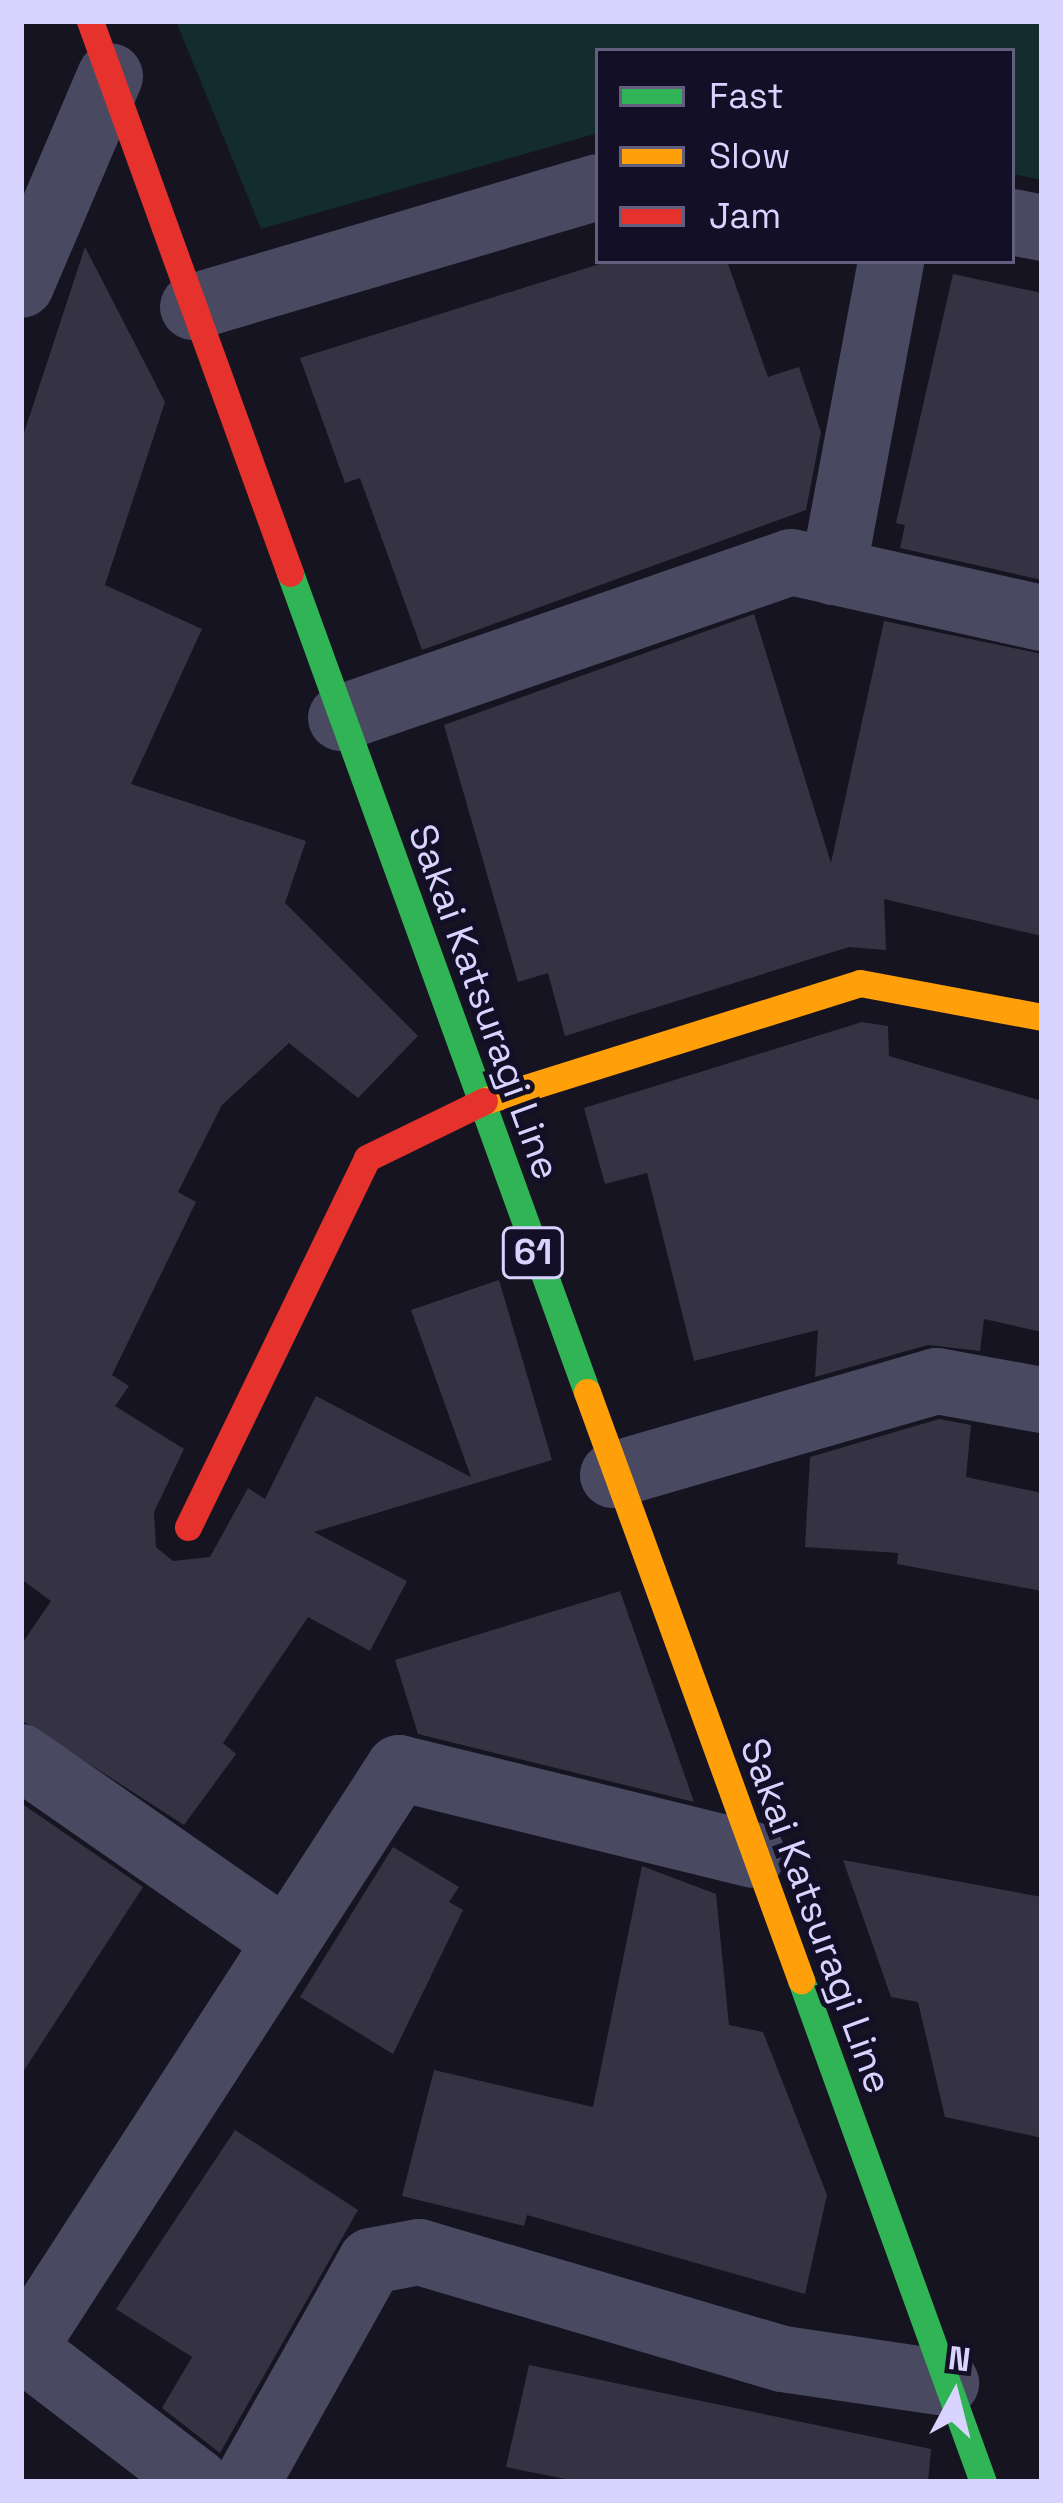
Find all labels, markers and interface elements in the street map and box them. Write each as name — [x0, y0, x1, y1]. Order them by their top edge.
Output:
legend — [595, 48, 1015, 264]
text: Fast — [709, 73, 784, 119]
text: Slow — [709, 133, 791, 179]
text: Jam — [709, 193, 781, 239]
street label: Sakai Katsuragi Line — [398, 818, 570, 1186]
road number: 61 — [500, 1223, 566, 1283]
street label: Sakai Katsuragi Line — [730, 1732, 902, 2100]
north arrow — [895, 2335, 1015, 2455]
text: N — [946, 2337, 973, 2381]

